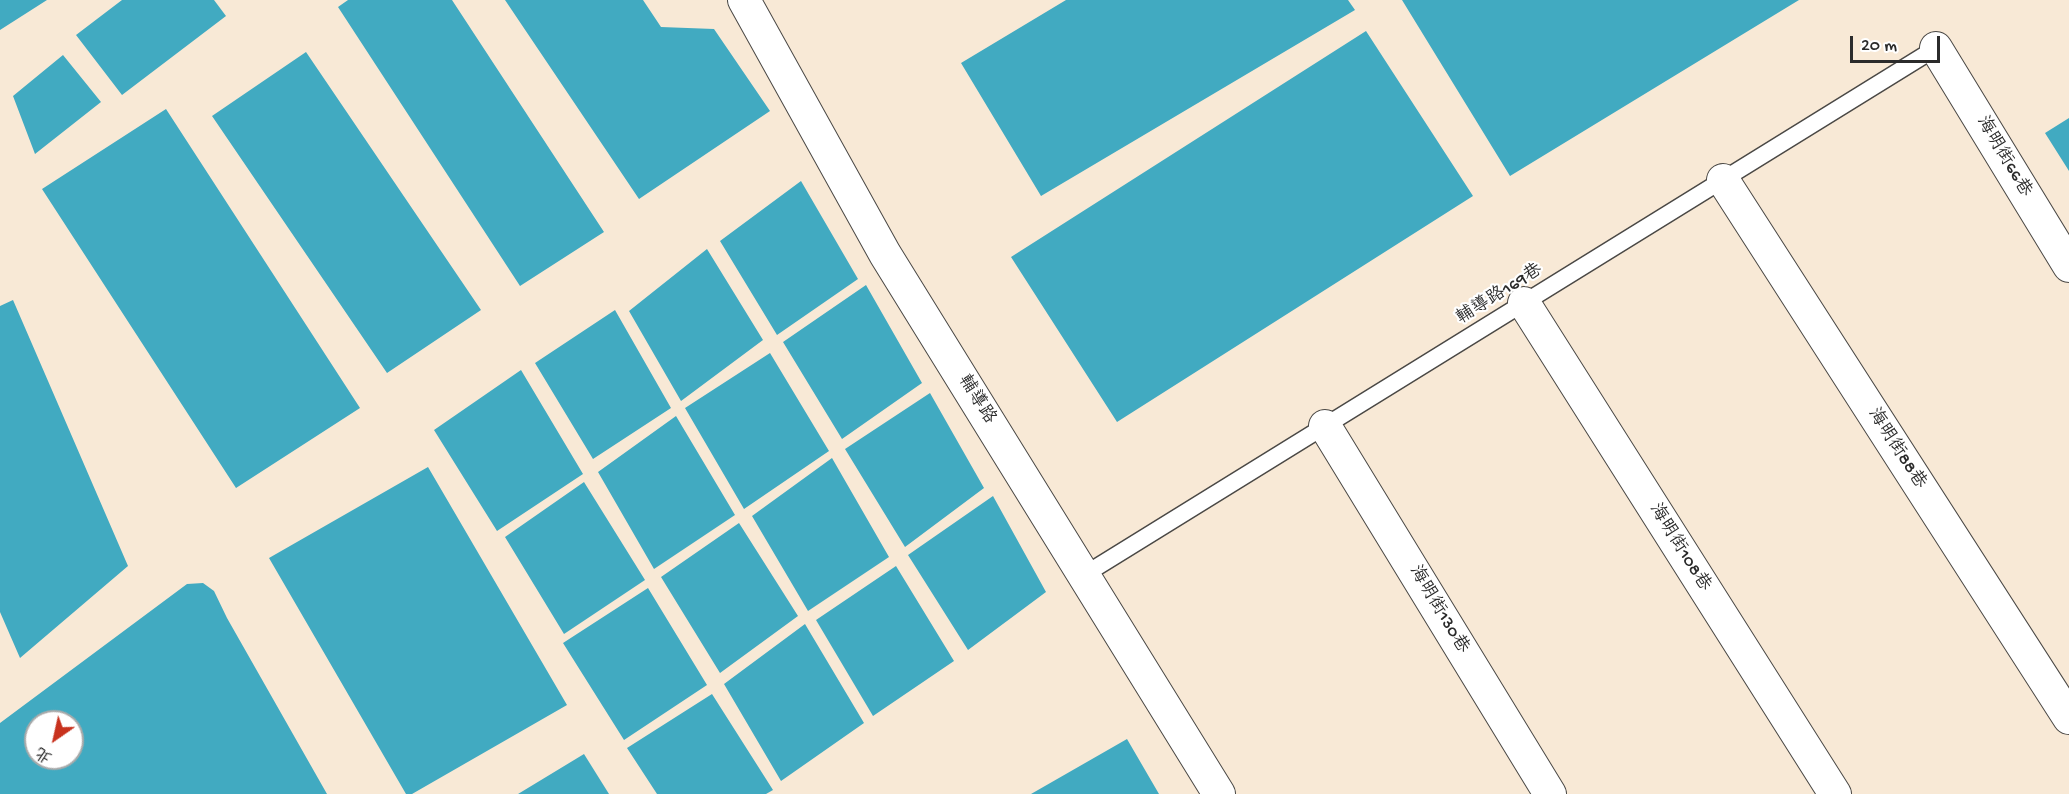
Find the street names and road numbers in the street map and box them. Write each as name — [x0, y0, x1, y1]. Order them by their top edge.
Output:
street label: 海明街66巷 — [1971, 113, 2035, 201]
street label: 輔導路169巷 — [1453, 260, 1547, 330]
street label: 輔導路 — [953, 371, 999, 429]
street label: 海明街88巷 — [1862, 405, 1930, 493]
street label: 海明街108巷 — [1644, 500, 1714, 596]
street label: 海明街130巷 — [1403, 562, 1473, 658]

